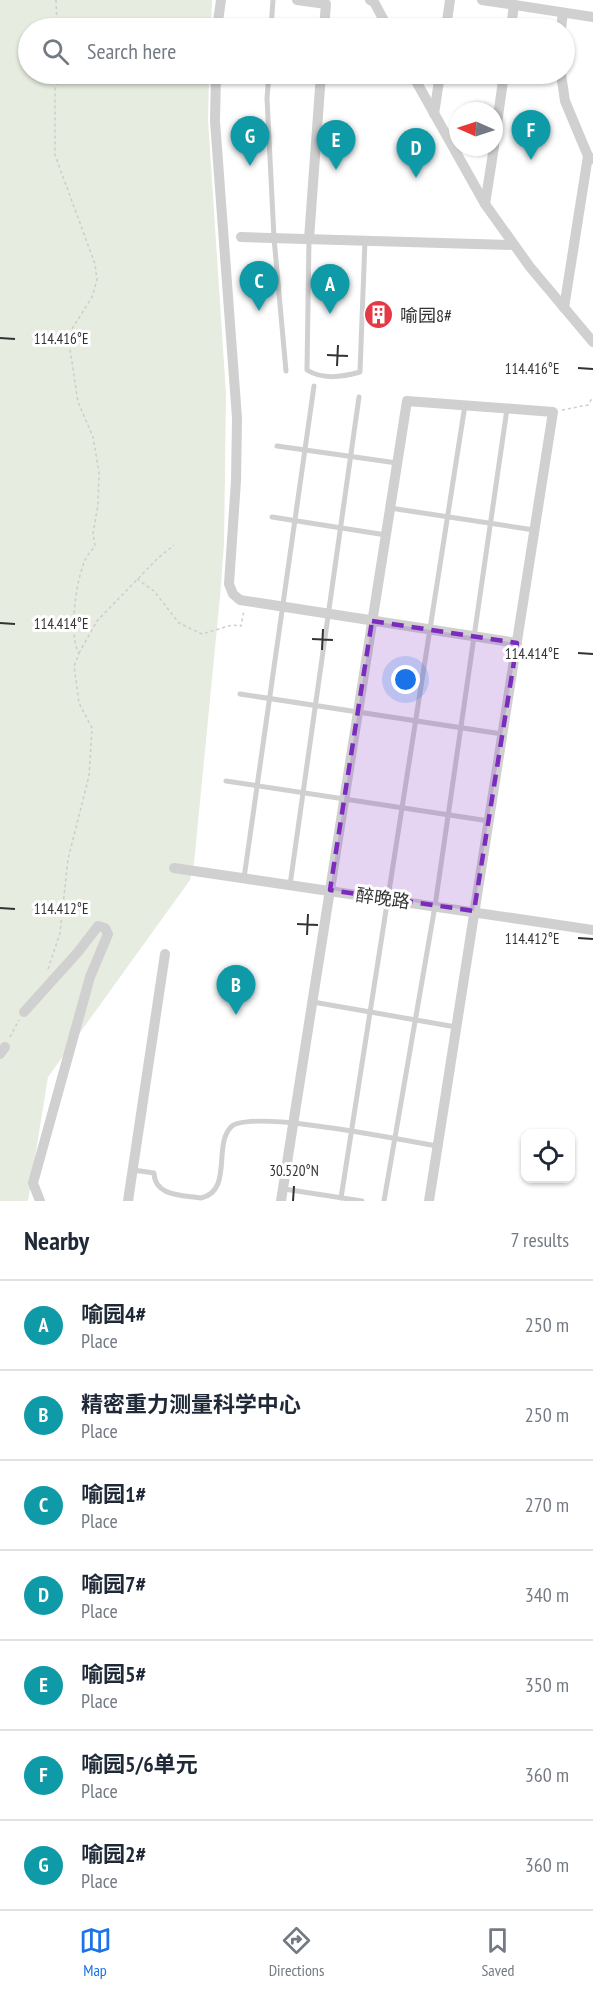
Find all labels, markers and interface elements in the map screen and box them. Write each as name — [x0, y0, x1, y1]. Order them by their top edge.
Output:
search box — [18, 18, 575, 84]
icon: search — [39, 35, 72, 68]
text: Search here — [87, 37, 176, 65]
north arrow — [449, 102, 503, 156]
pin: F — [512, 110, 550, 160]
pin: G — [230, 116, 270, 166]
pin: E — [316, 120, 356, 170]
pin: D — [396, 128, 436, 178]
pin: C — [240, 262, 278, 311]
pin: A — [310, 264, 350, 314]
building icon: 喻园8# — [363, 299, 395, 331]
place label: 喻园8# — [400, 304, 452, 327]
text: 114.416°E — [34, 329, 88, 348]
text: 114.416°E — [505, 359, 559, 378]
text: 114.414°E — [34, 614, 88, 633]
text: 114.414°E — [505, 644, 559, 663]
your location — [391, 665, 420, 694]
street label: 醉晚路 — [355, 883, 411, 913]
text: 114.412°E — [34, 899, 88, 918]
text: 114.412°E — [505, 929, 559, 948]
pin: B — [216, 966, 256, 1015]
map controls — [521, 1129, 575, 1183]
button: locate — [521, 1129, 575, 1183]
text: 30.520°N — [269, 1161, 319, 1180]
text: Nearby — [24, 1224, 89, 1257]
text: 7 results — [511, 1227, 569, 1253]
text: 喻园4# — [81, 1300, 146, 1328]
text: A — [38, 1312, 49, 1338]
text: 250 m — [525, 1312, 569, 1338]
text: Place — [81, 1328, 118, 1354]
text: 精密重力测量科学中心 — [81, 1390, 301, 1418]
text: B — [39, 1402, 48, 1428]
text: 250 m — [525, 1402, 569, 1428]
text: Place — [81, 1418, 118, 1444]
text: 喻园1# — [81, 1480, 146, 1508]
text: C — [39, 1492, 48, 1518]
text: 270 m — [525, 1492, 569, 1518]
text: Place — [81, 1508, 118, 1534]
text: 喻园7# — [81, 1570, 146, 1598]
text: D — [38, 1582, 49, 1608]
text: 340 m — [525, 1582, 569, 1608]
text: Place — [81, 1598, 118, 1624]
text: 喻园5# — [81, 1660, 146, 1688]
text: E — [39, 1672, 48, 1698]
text: 350 m — [525, 1672, 569, 1698]
text: Place — [81, 1688, 118, 1714]
text: 喻园5/6单元 — [81, 1750, 198, 1778]
text: F — [39, 1762, 48, 1788]
text: 360 m — [525, 1762, 569, 1788]
text: Place — [81, 1778, 118, 1804]
text: 喻园2# — [81, 1840, 146, 1868]
text: G — [38, 1852, 49, 1878]
text: 360 m — [525, 1852, 569, 1878]
text: Place — [81, 1868, 118, 1894]
tab: Map — [79, 1924, 112, 1980]
tab: Directions — [269, 1924, 324, 1980]
tab: Saved — [481, 1924, 514, 1980]

